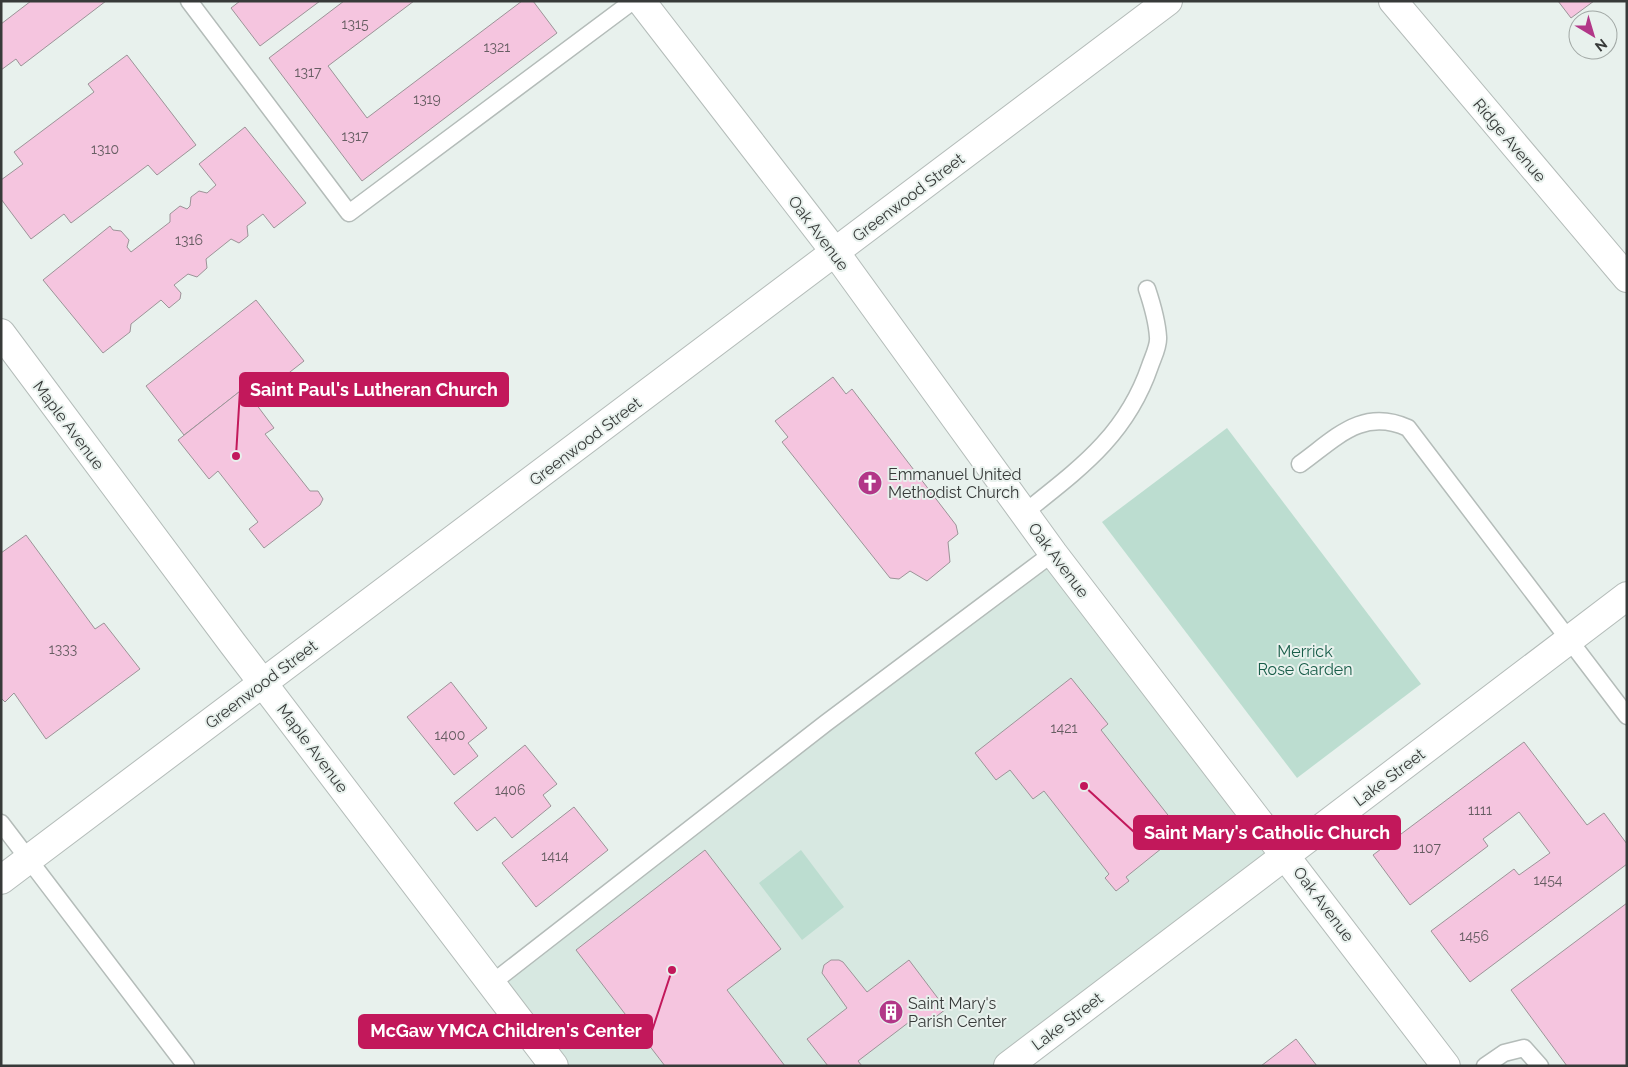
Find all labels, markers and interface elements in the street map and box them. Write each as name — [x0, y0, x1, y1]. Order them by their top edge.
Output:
north arrow — [1568, 10, 1618, 60]
house number: 1315 — [341, 16, 369, 32]
text: N — [1592, 36, 1610, 55]
house number: 1321 — [484, 39, 510, 55]
house number: 1317 — [295, 64, 322, 80]
house number: 1319 — [413, 91, 441, 107]
street label: Ridge Avenue — [1469, 95, 1550, 186]
house number: 1317 — [342, 128, 369, 144]
house number: 1310 — [91, 141, 119, 157]
street label: Greenwood Street — [849, 149, 968, 246]
street label: Oak Avenue — [784, 192, 853, 275]
house number: 1316 — [175, 232, 203, 248]
callout: Saint Paul's Lutheran Church — [240, 373, 508, 406]
street label: Maple Avenue — [29, 377, 108, 473]
text: Saint Paul's Lutheran Church — [250, 379, 498, 400]
street label: Greenwood Street — [526, 393, 645, 490]
place label: Emmanuel United Methodist Church — [888, 465, 1021, 502]
church icon: Emmanuel United Methodist Church — [857, 470, 883, 496]
street label: Oak Avenue — [1024, 519, 1093, 602]
street label: Greenwood Street — [202, 636, 321, 733]
house number: 1333 — [49, 641, 77, 657]
park label: Merrick Rose Garden — [1257, 642, 1353, 679]
street label: Maple Avenue — [273, 700, 352, 796]
house number: 1421 — [1051, 720, 1077, 736]
house number: 1400 — [435, 727, 465, 743]
street label: Lake Street — [1350, 744, 1429, 810]
house number: 1406 — [495, 782, 525, 798]
house number: 1111 — [1468, 802, 1492, 818]
callout: Saint Mary's Catholic Church — [1134, 816, 1400, 849]
text: Saint Mary's Catholic Church — [1144, 822, 1390, 843]
house number: 1107 — [1413, 840, 1441, 856]
house number: 1414 — [541, 848, 569, 864]
street label: Oak Avenue — [1289, 863, 1358, 946]
house number: 1454 — [1534, 872, 1563, 888]
house number: 1456 — [1459, 928, 1489, 944]
street label: Lake Street — [1028, 988, 1107, 1054]
place label: Saint Mary's Parish Center — [908, 994, 1007, 1031]
building icon: Saint Mary's Parish Center — [878, 999, 904, 1025]
callout: McGaw YMCA Children's Center — [359, 1015, 652, 1048]
text: McGaw YMCA Children's Center — [370, 1020, 642, 1041]

